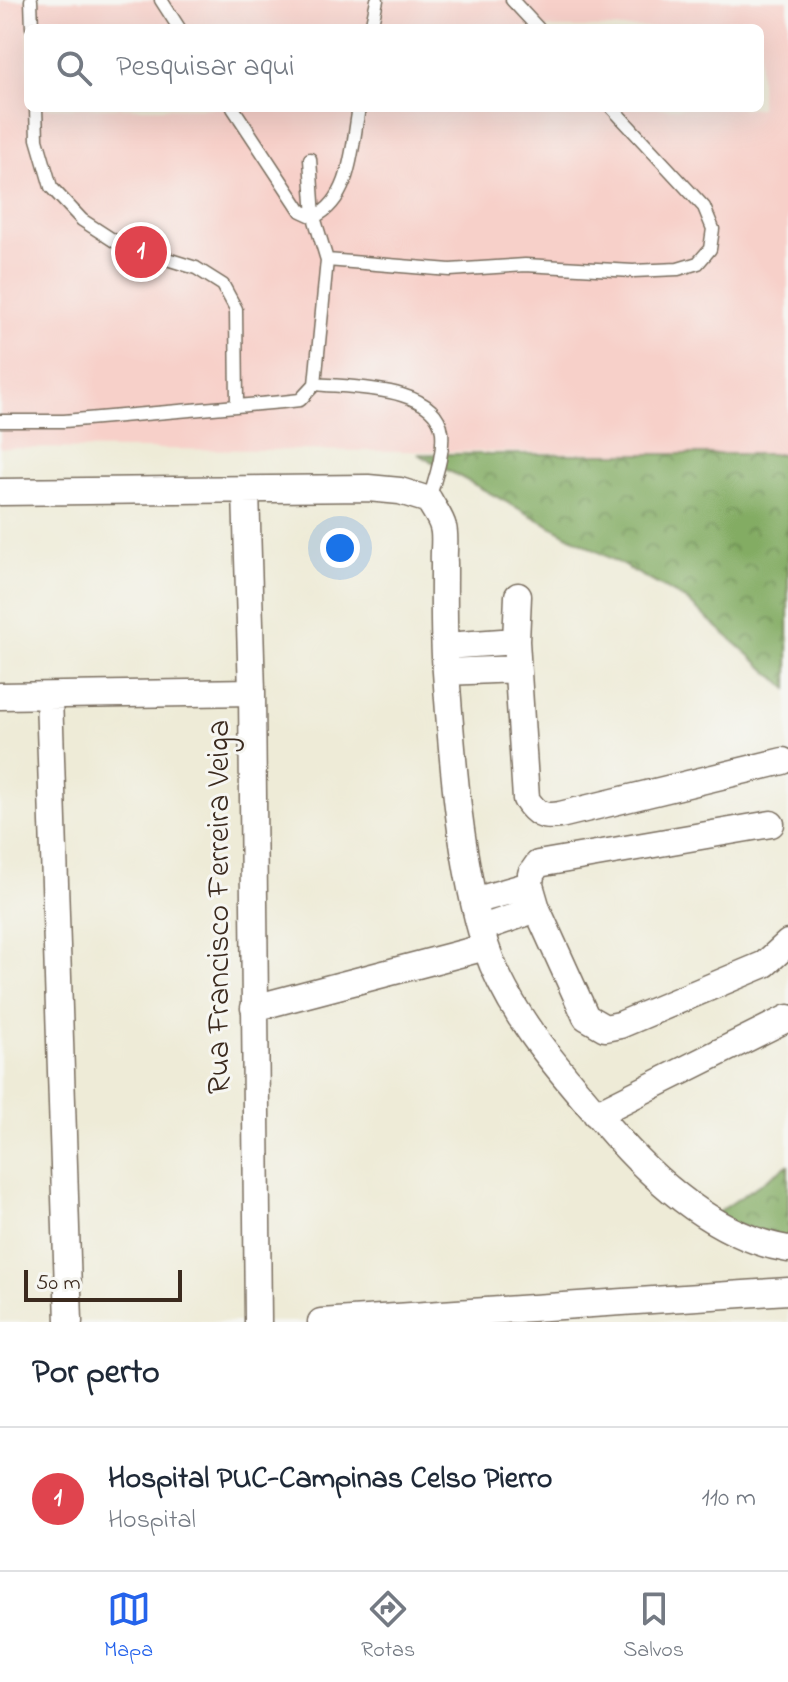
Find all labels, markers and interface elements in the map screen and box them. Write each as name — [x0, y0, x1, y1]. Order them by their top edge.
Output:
search box — [24, 24, 764, 112]
icon: search — [52, 46, 96, 90]
text: Pesquisar aqui — [116, 46, 295, 90]
pin: 1 — [115, 222, 167, 282]
your location — [320, 528, 360, 568]
street label: Rua Francisco Ferreira Veiga — [197, 720, 244, 1094]
scale bar — [24, 1266, 182, 1302]
text: 50 m — [36, 1268, 81, 1300]
text: Por perto — [32, 1349, 160, 1399]
text: Hospital PUC-Campinas Celso Pierro — [108, 1458, 552, 1502]
text: 1 — [54, 1480, 62, 1518]
text: 110 m — [702, 1480, 756, 1518]
text: Hospital — [108, 1502, 196, 1540]
tab: Mapa — [104, 1587, 153, 1667]
tab: Rotas — [361, 1587, 415, 1667]
tab: Salvos — [623, 1587, 684, 1667]

